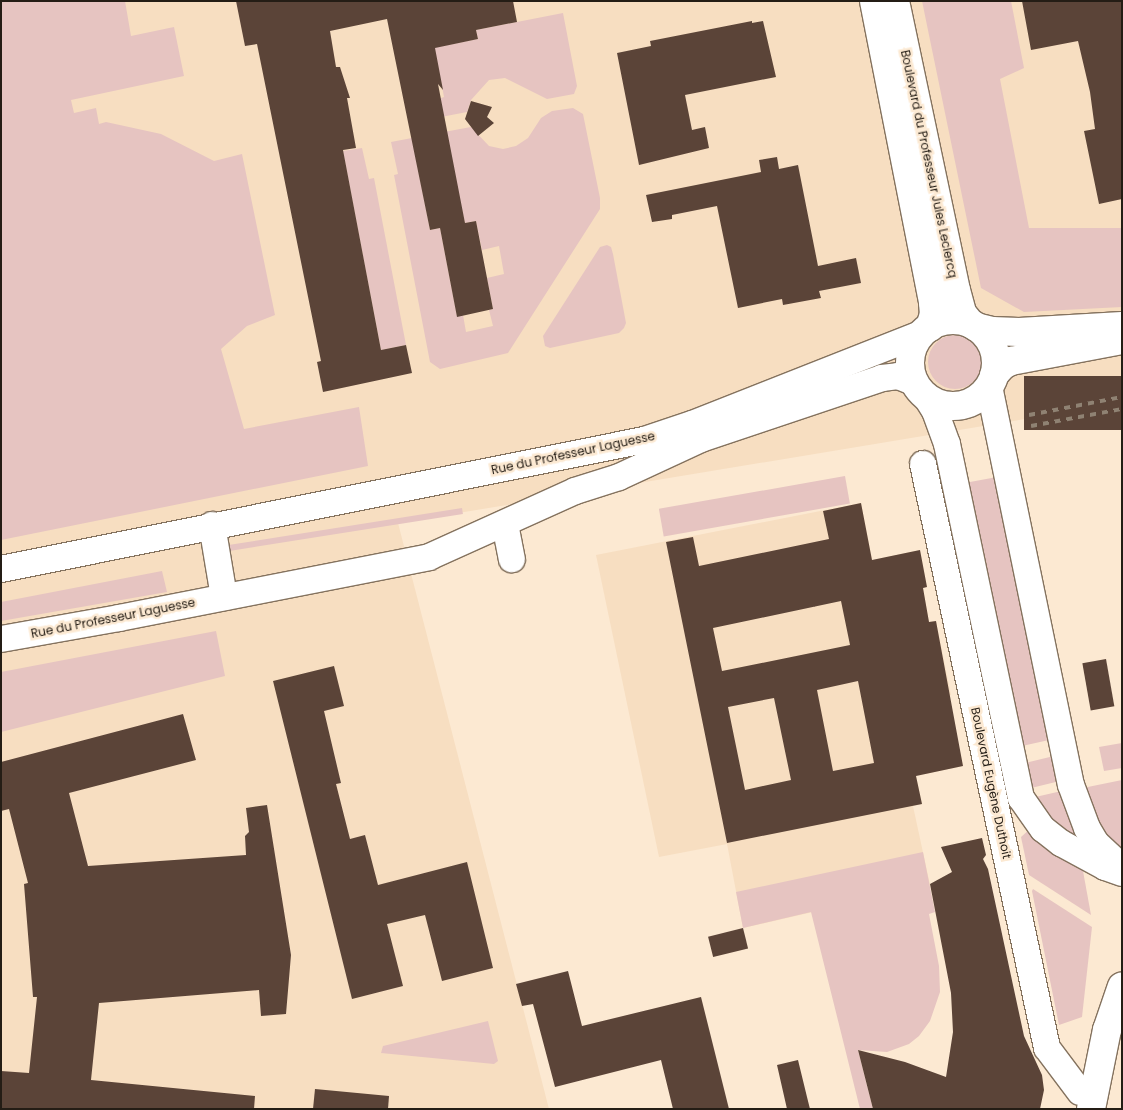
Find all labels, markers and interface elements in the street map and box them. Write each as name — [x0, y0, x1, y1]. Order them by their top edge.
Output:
street label: Boulevard du Professeur Jules Leclercq — [898, 49, 960, 279]
street label: Rue du Professeur Laguesse — [490, 429, 656, 477]
street label: Rue du Professeur Laguesse — [30, 595, 196, 641]
street label: Boulevard Eugène Duthoit — [968, 706, 1014, 860]

